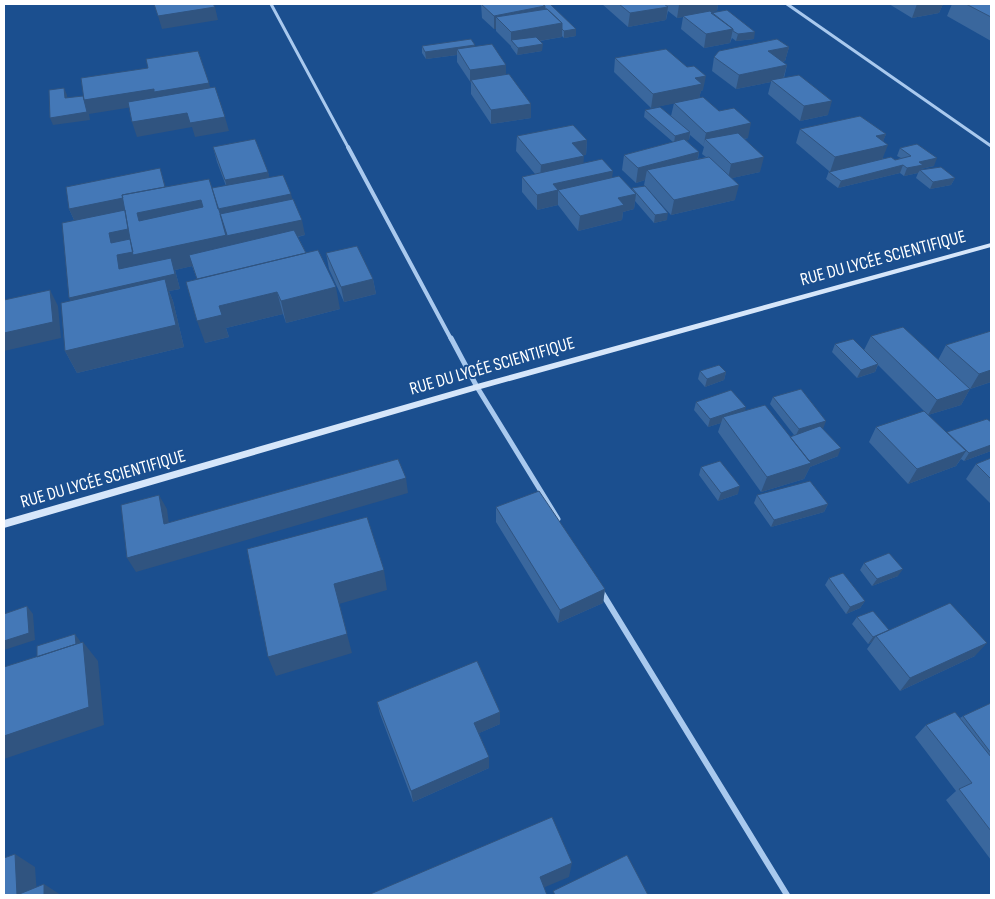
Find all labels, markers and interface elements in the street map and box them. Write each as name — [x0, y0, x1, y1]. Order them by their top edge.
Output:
street label: RUE DU LYCÉE SCIENTIFIQUE — [798, 226, 968, 290]
street label: RUE DU LYCÉE SCIENTIFIQUE — [407, 332, 577, 400]
street label: RUE DU LYCÉE SCIENTIFIQUE — [18, 445, 188, 513]

